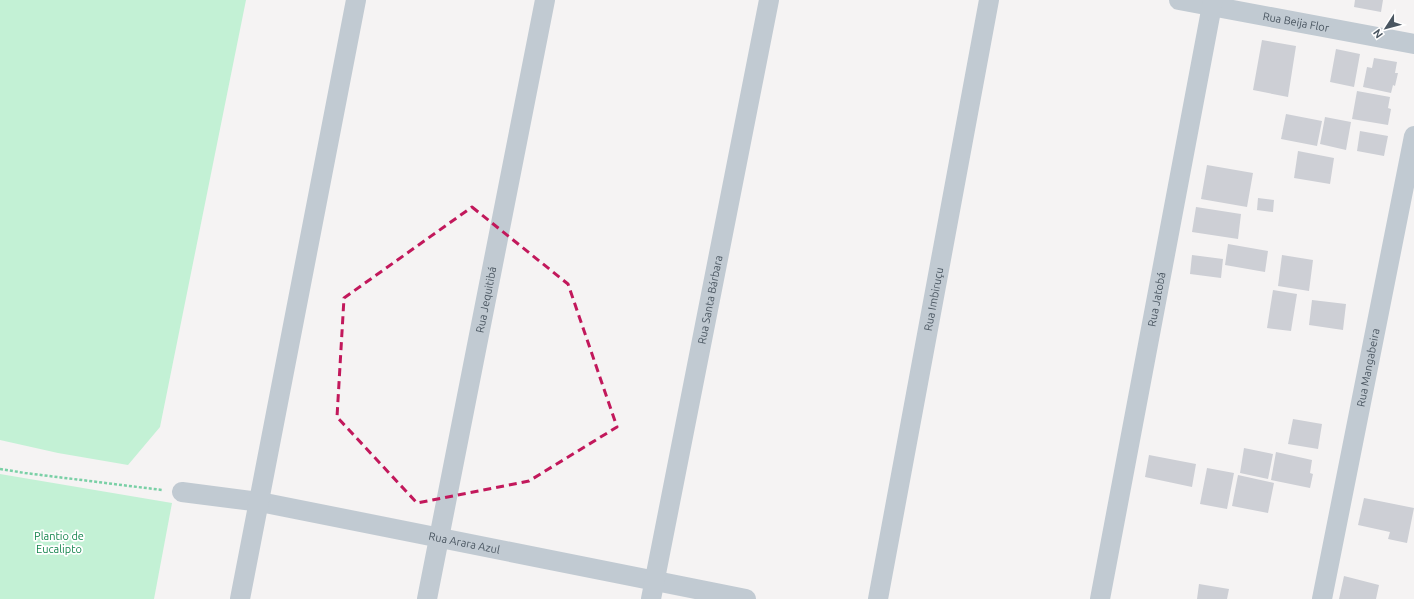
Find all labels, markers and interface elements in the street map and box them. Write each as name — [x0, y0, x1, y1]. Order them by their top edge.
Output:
north arrow — [1366, 8, 1406, 48]
street label: Rua Beija Flor — [1262, 10, 1331, 34]
text: N — [1371, 27, 1385, 41]
street label: Rua Santa Bárbara — [695, 254, 725, 345]
street label: Rua Jequitibá — [474, 266, 498, 334]
street label: Rua Imbiruçu — [922, 266, 945, 332]
street label: Rua Jatobá — [1146, 271, 1168, 328]
street label: Rua Mangabeira — [1354, 327, 1382, 408]
park label: Plantio de Eucalipto — [34, 530, 84, 555]
street label: Rua Arara Azul — [428, 530, 501, 556]

